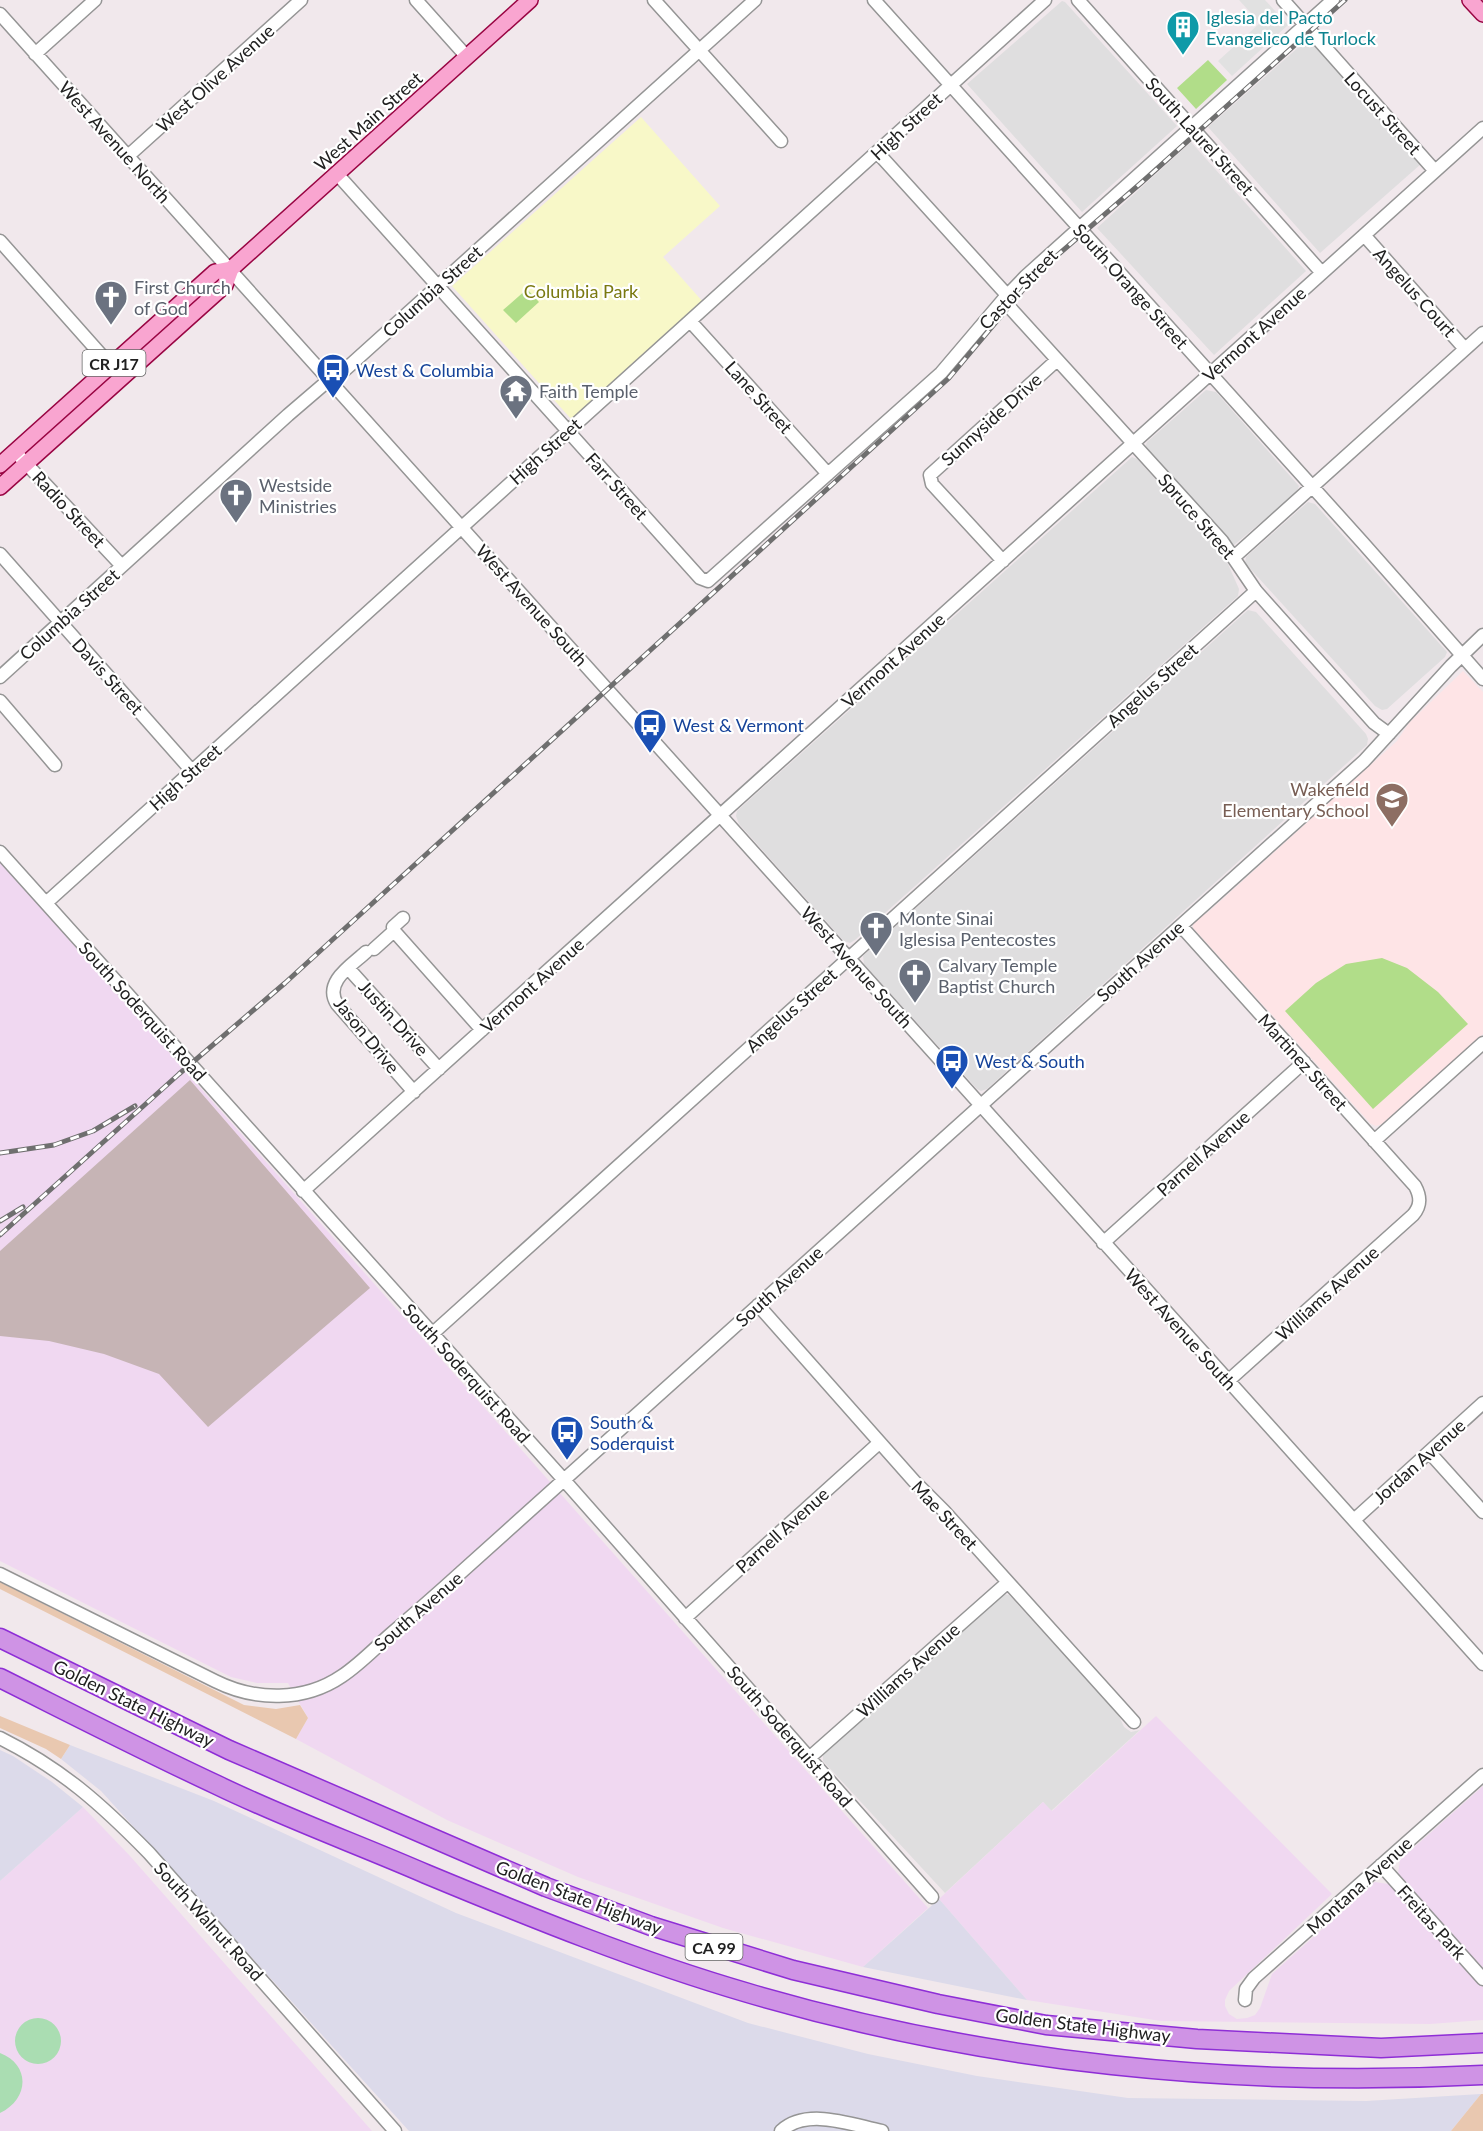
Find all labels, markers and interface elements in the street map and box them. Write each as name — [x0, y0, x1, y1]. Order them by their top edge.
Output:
place label: Iglesia del Pacto Evangelico de Turlock — [1206, 6, 1377, 49]
building icon: Iglesia del Pacto Evangelico de Turlock — [1165, 9, 1201, 56]
street label: West Olive Avenue — [152, 19, 278, 137]
street label: West Main Street — [309, 66, 427, 175]
street label: Locust Street — [1340, 67, 1426, 159]
street label: South Laurel Street — [1141, 72, 1259, 200]
street label: West Avenue North — [55, 77, 175, 207]
street label: High Street — [866, 87, 947, 165]
street label: South Orange Street — [1069, 219, 1194, 354]
street label: Columbia Street — [378, 240, 487, 341]
street label: Angelus Court — [1369, 243, 1461, 342]
street label: Castor Street — [974, 244, 1062, 334]
place label: First Church of God — [134, 276, 231, 319]
church icon: First Church of God — [93, 279, 129, 326]
park label: Columbia Park — [524, 280, 639, 302]
street label: Vermont Avenue — [1198, 282, 1310, 386]
road number: CR J17 — [82, 350, 146, 376]
bus stop icon: West & Columbia — [315, 352, 351, 399]
street label: Lane Street — [721, 356, 798, 438]
place label: West & Columbia — [356, 359, 494, 381]
street label: Sunnyside Drive — [936, 368, 1046, 470]
temple icon: Faith Temple — [498, 373, 534, 420]
place label: Faith Temple — [539, 380, 638, 402]
street label: High Street — [504, 413, 586, 489]
street label: Farr Street — [581, 448, 653, 524]
street label: Radio Street — [28, 466, 110, 552]
street label: Spruce Street — [1154, 469, 1240, 564]
place label: Westside Ministries — [259, 474, 337, 517]
church icon: Westside Ministries — [218, 477, 254, 524]
street label: West Avenue South — [472, 540, 592, 670]
street label: Columbia Street — [15, 563, 124, 664]
street label: Vermont Avenue — [837, 608, 949, 712]
street label: Davis Street — [68, 633, 149, 719]
street label: Angelus Street — [1102, 638, 1202, 732]
bus stop icon: West & Vermont — [632, 707, 668, 754]
place label: West & Vermont — [673, 714, 805, 736]
street label: High Street — [144, 739, 226, 815]
place label: Wakefield Elementary School — [1222, 778, 1369, 821]
school or university icon: Wakefield Elementary School — [1374, 781, 1410, 828]
street label: West Avenue South — [797, 902, 917, 1032]
place label: Monte Sinai Iglesisa Pentecostes — [899, 907, 1056, 950]
church icon: Monte Sinai Iglesisa Pentecostes — [858, 910, 894, 957]
street label: South Avenue — [1092, 916, 1188, 1006]
street label: Vermont Avenue — [476, 933, 588, 1037]
street label: South Soderquist Road — [75, 937, 211, 1085]
place label: Calvary Temple Baptist Church — [938, 954, 1057, 997]
church icon: Calvary Temple Baptist Church — [897, 957, 933, 1004]
street label: Angelus Street — [741, 963, 841, 1057]
street label: Justin Drive — [354, 976, 434, 1060]
street label: Jason Drive — [330, 992, 404, 1078]
street label: Martinez Street — [1254, 1009, 1353, 1115]
bus stop icon: West & South — [934, 1043, 970, 1090]
place label: West & South — [975, 1050, 1085, 1072]
street label: Parnell Avenue — [1152, 1105, 1254, 1201]
street label: South Avenue — [731, 1241, 827, 1331]
street label: Williams Avenue — [1271, 1241, 1383, 1345]
street label: West Avenue South — [1121, 1264, 1241, 1394]
street label: South Soderquist Road — [399, 1299, 535, 1447]
place label: South & Soderquist — [590, 1411, 675, 1454]
bus stop icon: South & Soderquist — [549, 1414, 585, 1461]
street label: Jordan Avenue — [1368, 1414, 1470, 1508]
street label: Mae Street — [907, 1476, 983, 1555]
street label: Parnell Avenue — [731, 1482, 833, 1578]
street label: South Avenue — [369, 1567, 467, 1655]
street label: Williams Avenue — [852, 1618, 964, 1722]
street label: Golden State Highway — [50, 1654, 219, 1752]
street label: South Soderquist Road — [723, 1661, 857, 1811]
street label: Montana Avenue — [1302, 1832, 1416, 1938]
street label: Golden State Highway — [493, 1855, 666, 1939]
street label: South Walnut Road — [150, 1857, 268, 1985]
street label: Freitas Park — [1393, 1880, 1472, 1964]
road number: CA 99 — [686, 1934, 742, 1960]
street label: Golden State Highway — [994, 2003, 1173, 2047]

